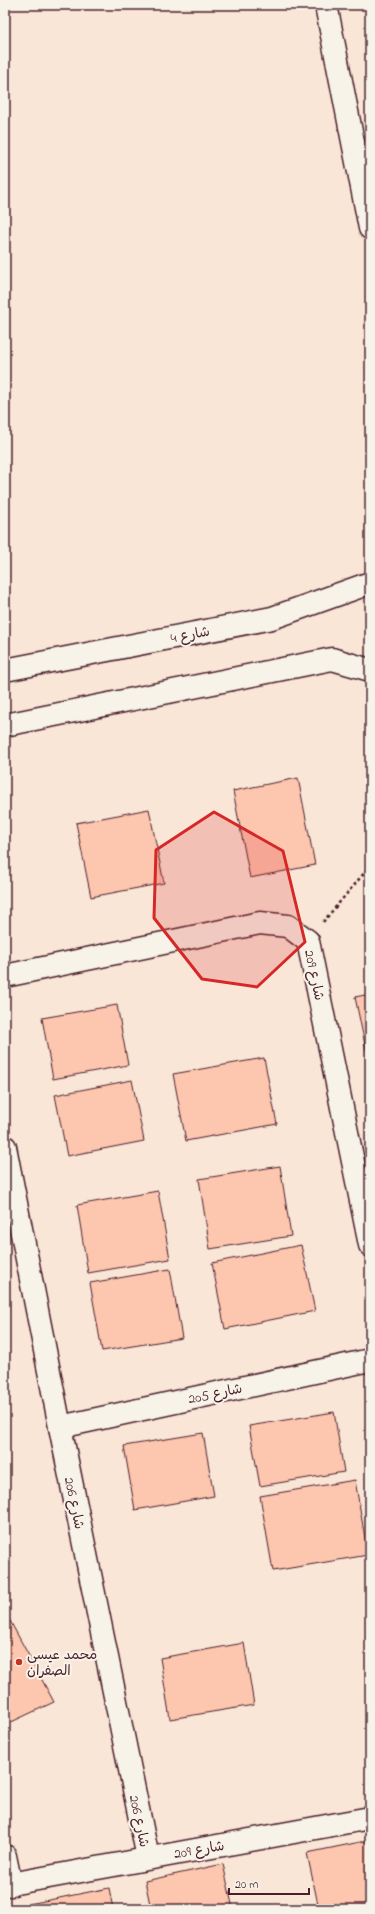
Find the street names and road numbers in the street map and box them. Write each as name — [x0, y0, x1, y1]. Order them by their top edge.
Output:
street label: شارع 4 — [169, 621, 212, 650]
street label: شارع 209 — [298, 948, 329, 1002]
street label: شارع 205 — [186, 1378, 244, 1410]
street label: شارع 206 — [58, 1475, 89, 1531]
street label: شارع 206 — [123, 1793, 154, 1849]
street label: شارع 209 — [172, 1836, 226, 1865]

